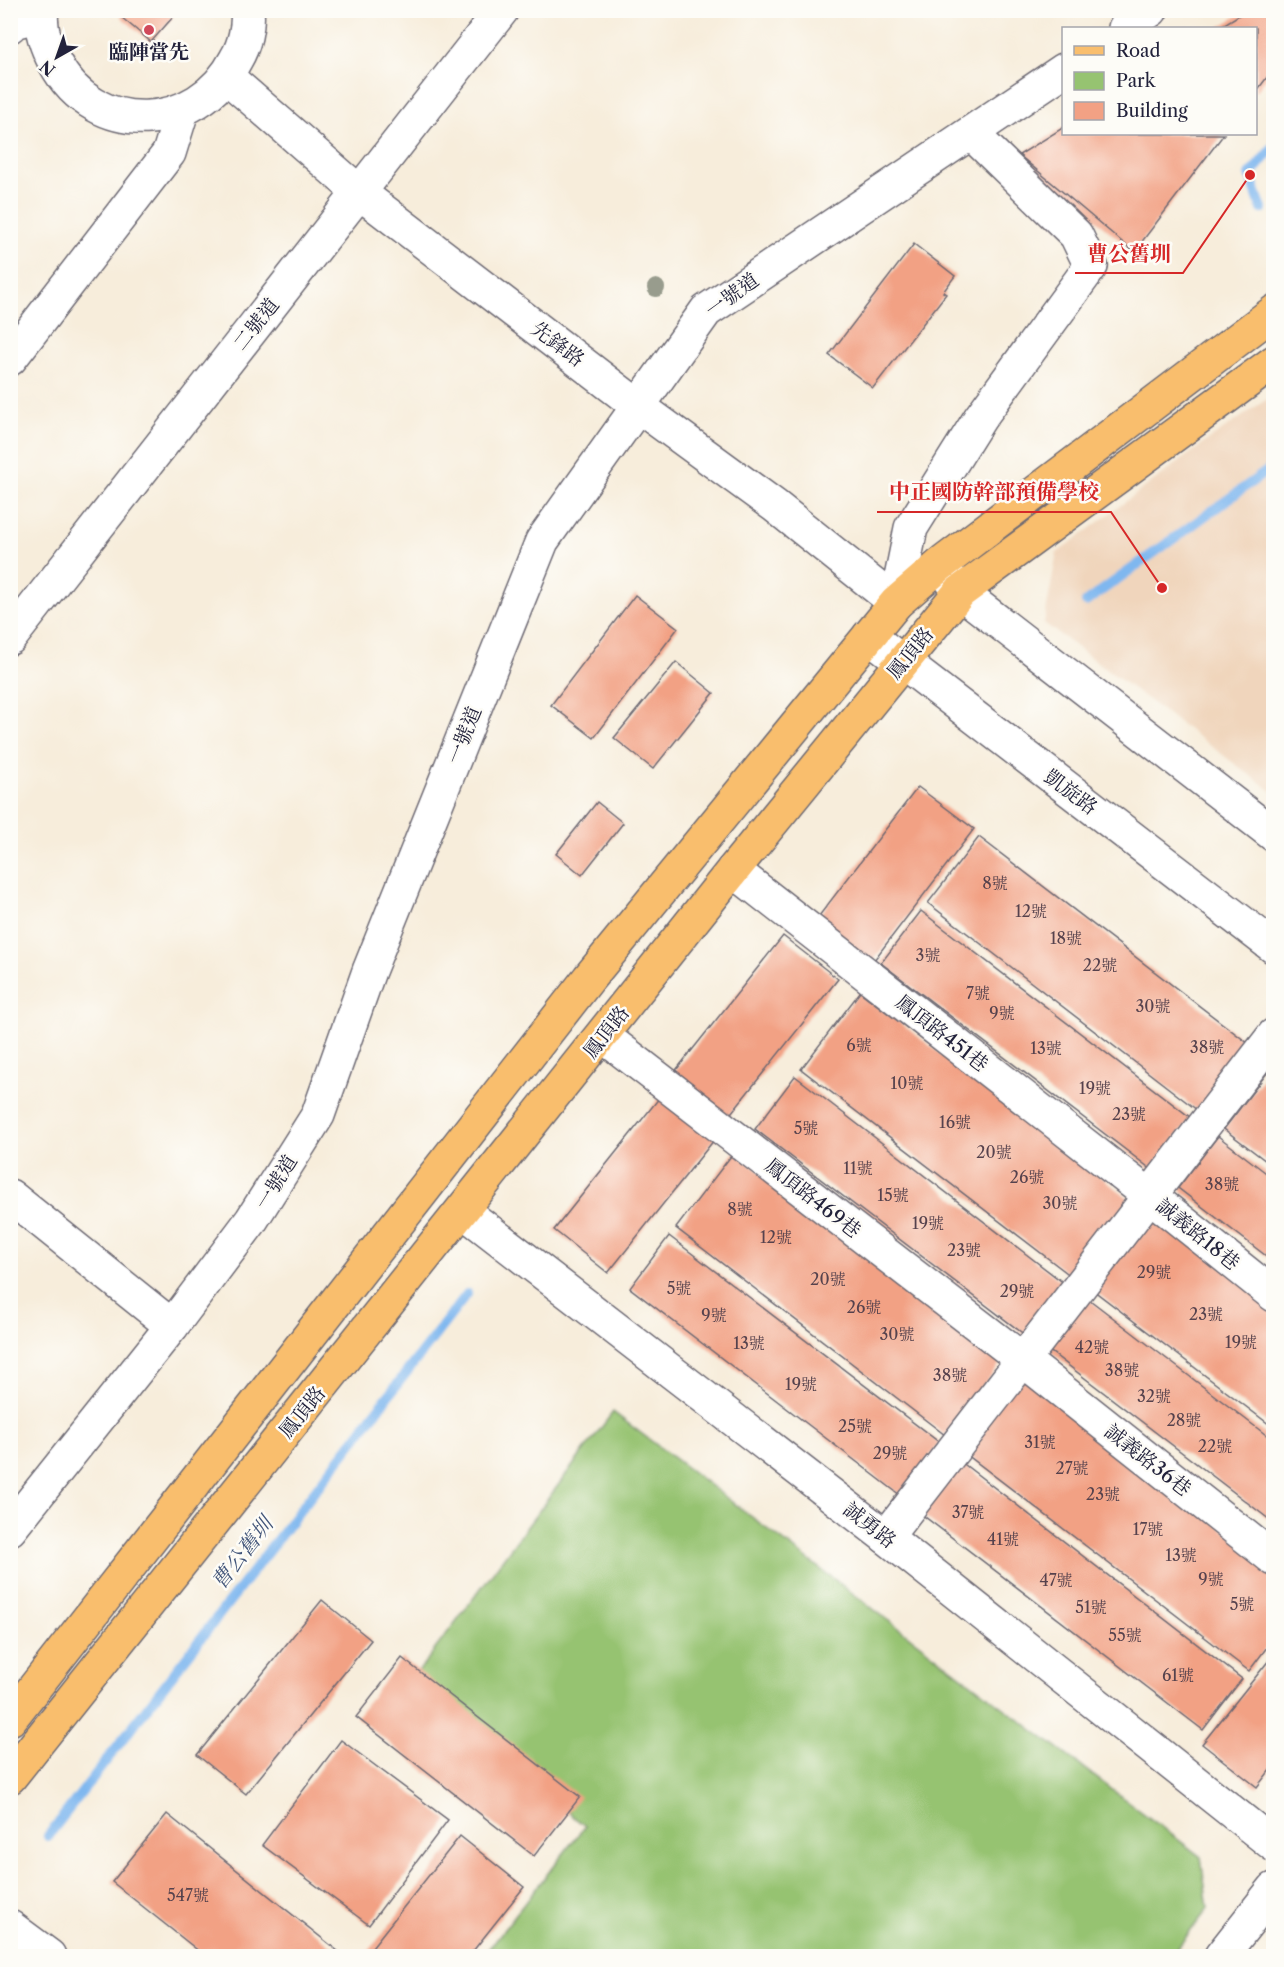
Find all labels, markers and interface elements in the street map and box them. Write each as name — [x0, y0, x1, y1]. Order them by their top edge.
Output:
marker: 臨陣當先 — [142, 23, 156, 37]
north arrow — [27, 27, 87, 87]
legend — [1062, 27, 1257, 135]
place label: 臨陣當先 — [109, 40, 189, 64]
text: Road — [1116, 40, 1161, 62]
text: N — [36, 56, 59, 81]
text: Park — [1116, 70, 1157, 92]
text: Building — [1116, 100, 1188, 122]
callout: 曹公舊圳 — [1075, 234, 1183, 273]
text: 曹公舊圳 — [1087, 241, 1171, 266]
street label: 一號道 — [701, 268, 763, 322]
street label: 二號道 — [228, 293, 284, 355]
street label: 先鋒路 — [527, 316, 589, 372]
callout: 中正國防幹部預備學校 — [877, 473, 1111, 512]
text: 中正國防幹部預備學校 — [889, 479, 1099, 504]
street label: 鳳頂路 — [882, 622, 938, 684]
street label: 一號道 — [442, 703, 486, 767]
street label: 凱旋路 — [1040, 764, 1102, 820]
house number: 8號 — [982, 873, 1008, 893]
house number: 12號 — [1015, 901, 1047, 921]
house number: 18號 — [1050, 928, 1082, 948]
house number: 3號 — [916, 945, 940, 965]
house number: 22號 — [1083, 955, 1117, 975]
house number: 7號 — [966, 983, 990, 1003]
street label: 鳳頂路451巷 — [891, 989, 993, 1077]
house number: 30號 — [1136, 996, 1170, 1016]
street label: 鳳頂路 — [578, 1001, 634, 1063]
house number: 9號 — [989, 1003, 1015, 1023]
house number: 6號 — [846, 1035, 872, 1055]
house number: 38號 — [1190, 1037, 1224, 1057]
house number: 13號 — [1030, 1038, 1062, 1058]
house number: 10號 — [891, 1073, 923, 1093]
house number: 19號 — [1079, 1078, 1111, 1098]
house number: 23號 — [1112, 1104, 1146, 1124]
house number: 16號 — [939, 1112, 971, 1132]
house number: 5號 — [794, 1118, 818, 1138]
house number: 20號 — [976, 1142, 1012, 1162]
street label: 一號道 — [250, 1150, 302, 1214]
street label: 鳳頂路469巷 — [760, 1153, 866, 1243]
house number: 11號 — [843, 1158, 873, 1178]
house number: 26號 — [1010, 1167, 1044, 1187]
house number: 38號 — [1205, 1174, 1239, 1194]
house number: 15號 — [877, 1185, 909, 1205]
house number: 30號 — [1043, 1193, 1077, 1213]
street label: 誠義路18巷 — [1151, 1193, 1245, 1275]
house number: 8號 — [727, 1199, 753, 1219]
house number: 19號 — [912, 1213, 944, 1233]
house number: 12號 — [760, 1227, 792, 1247]
house number: 23號 — [947, 1240, 981, 1260]
house number: 29號 — [1137, 1262, 1171, 1282]
house number: 20號 — [810, 1269, 846, 1289]
house number: 5號 — [667, 1278, 691, 1298]
house number: 29號 — [1000, 1281, 1034, 1301]
house number: 26號 — [847, 1297, 881, 1317]
house number: 23號 — [1189, 1304, 1223, 1324]
house number: 9號 — [701, 1305, 727, 1325]
house number: 30號 — [880, 1324, 914, 1344]
house number: 19號 — [1225, 1332, 1257, 1352]
house number: 13號 — [733, 1333, 765, 1353]
house number: 42號 — [1075, 1337, 1109, 1357]
house number: 38號 — [1105, 1360, 1139, 1380]
house number: 38號 — [933, 1365, 967, 1385]
house number: 19號 — [785, 1374, 817, 1394]
street label: 鳳頂路 — [274, 1381, 330, 1443]
house number: 32號 — [1137, 1386, 1171, 1406]
house number: 28號 — [1167, 1410, 1201, 1430]
house number: 25號 — [838, 1416, 872, 1436]
street label: 誠義路36巷 — [1100, 1419, 1196, 1501]
house number: 31號 — [1024, 1432, 1056, 1452]
house number: 22號 — [1198, 1436, 1232, 1456]
house number: 29號 — [873, 1443, 907, 1463]
house number: 27號 — [1055, 1458, 1089, 1478]
house number: 23號 — [1086, 1484, 1120, 1504]
street label: 誠勇路 — [839, 1497, 901, 1553]
house number: 37號 — [952, 1502, 984, 1522]
water label: 曹公舊圳 — [206, 1510, 280, 1594]
house number: 17號 — [1133, 1519, 1163, 1539]
house number: 41號 — [987, 1529, 1019, 1549]
house number: 13號 — [1165, 1545, 1197, 1565]
house number: 9號 — [1198, 1569, 1224, 1589]
house number: 47號 — [1039, 1570, 1073, 1590]
house number: 5號 — [1230, 1594, 1254, 1614]
house number: 51號 — [1075, 1597, 1107, 1617]
house number: 55號 — [1108, 1625, 1142, 1645]
house number: 61號 — [1162, 1665, 1194, 1685]
house number: 547號 — [167, 1885, 209, 1905]

